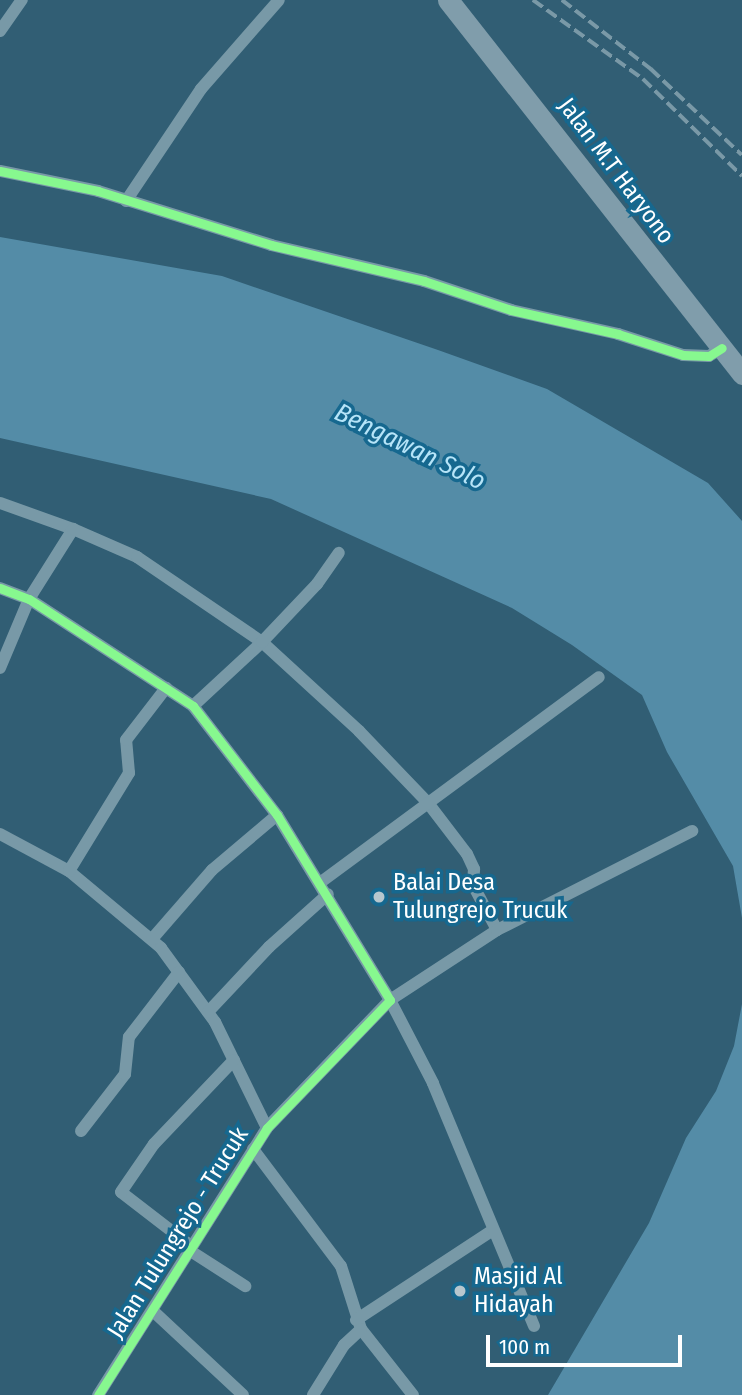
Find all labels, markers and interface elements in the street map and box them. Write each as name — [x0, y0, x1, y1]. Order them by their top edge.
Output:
street label: Jalan M.T Haryono — [552, 92, 680, 250]
water label: Bengawan Solo — [330, 397, 490, 497]
place label: Balai Desa Tulungrejo Trucuk — [393, 869, 568, 925]
marker: Balai Desa Tulungrejo Trucuk — [371, 889, 387, 905]
street label: Jalan Tulungrejo - Trucuk — [101, 1122, 255, 1344]
place label: Masjid Al Hidayah — [474, 1263, 562, 1319]
marker: Masjid Al Hidayah — [452, 1283, 468, 1299]
scale bar — [490, 1322, 686, 1366]
text: 100 m — [499, 1334, 550, 1360]

